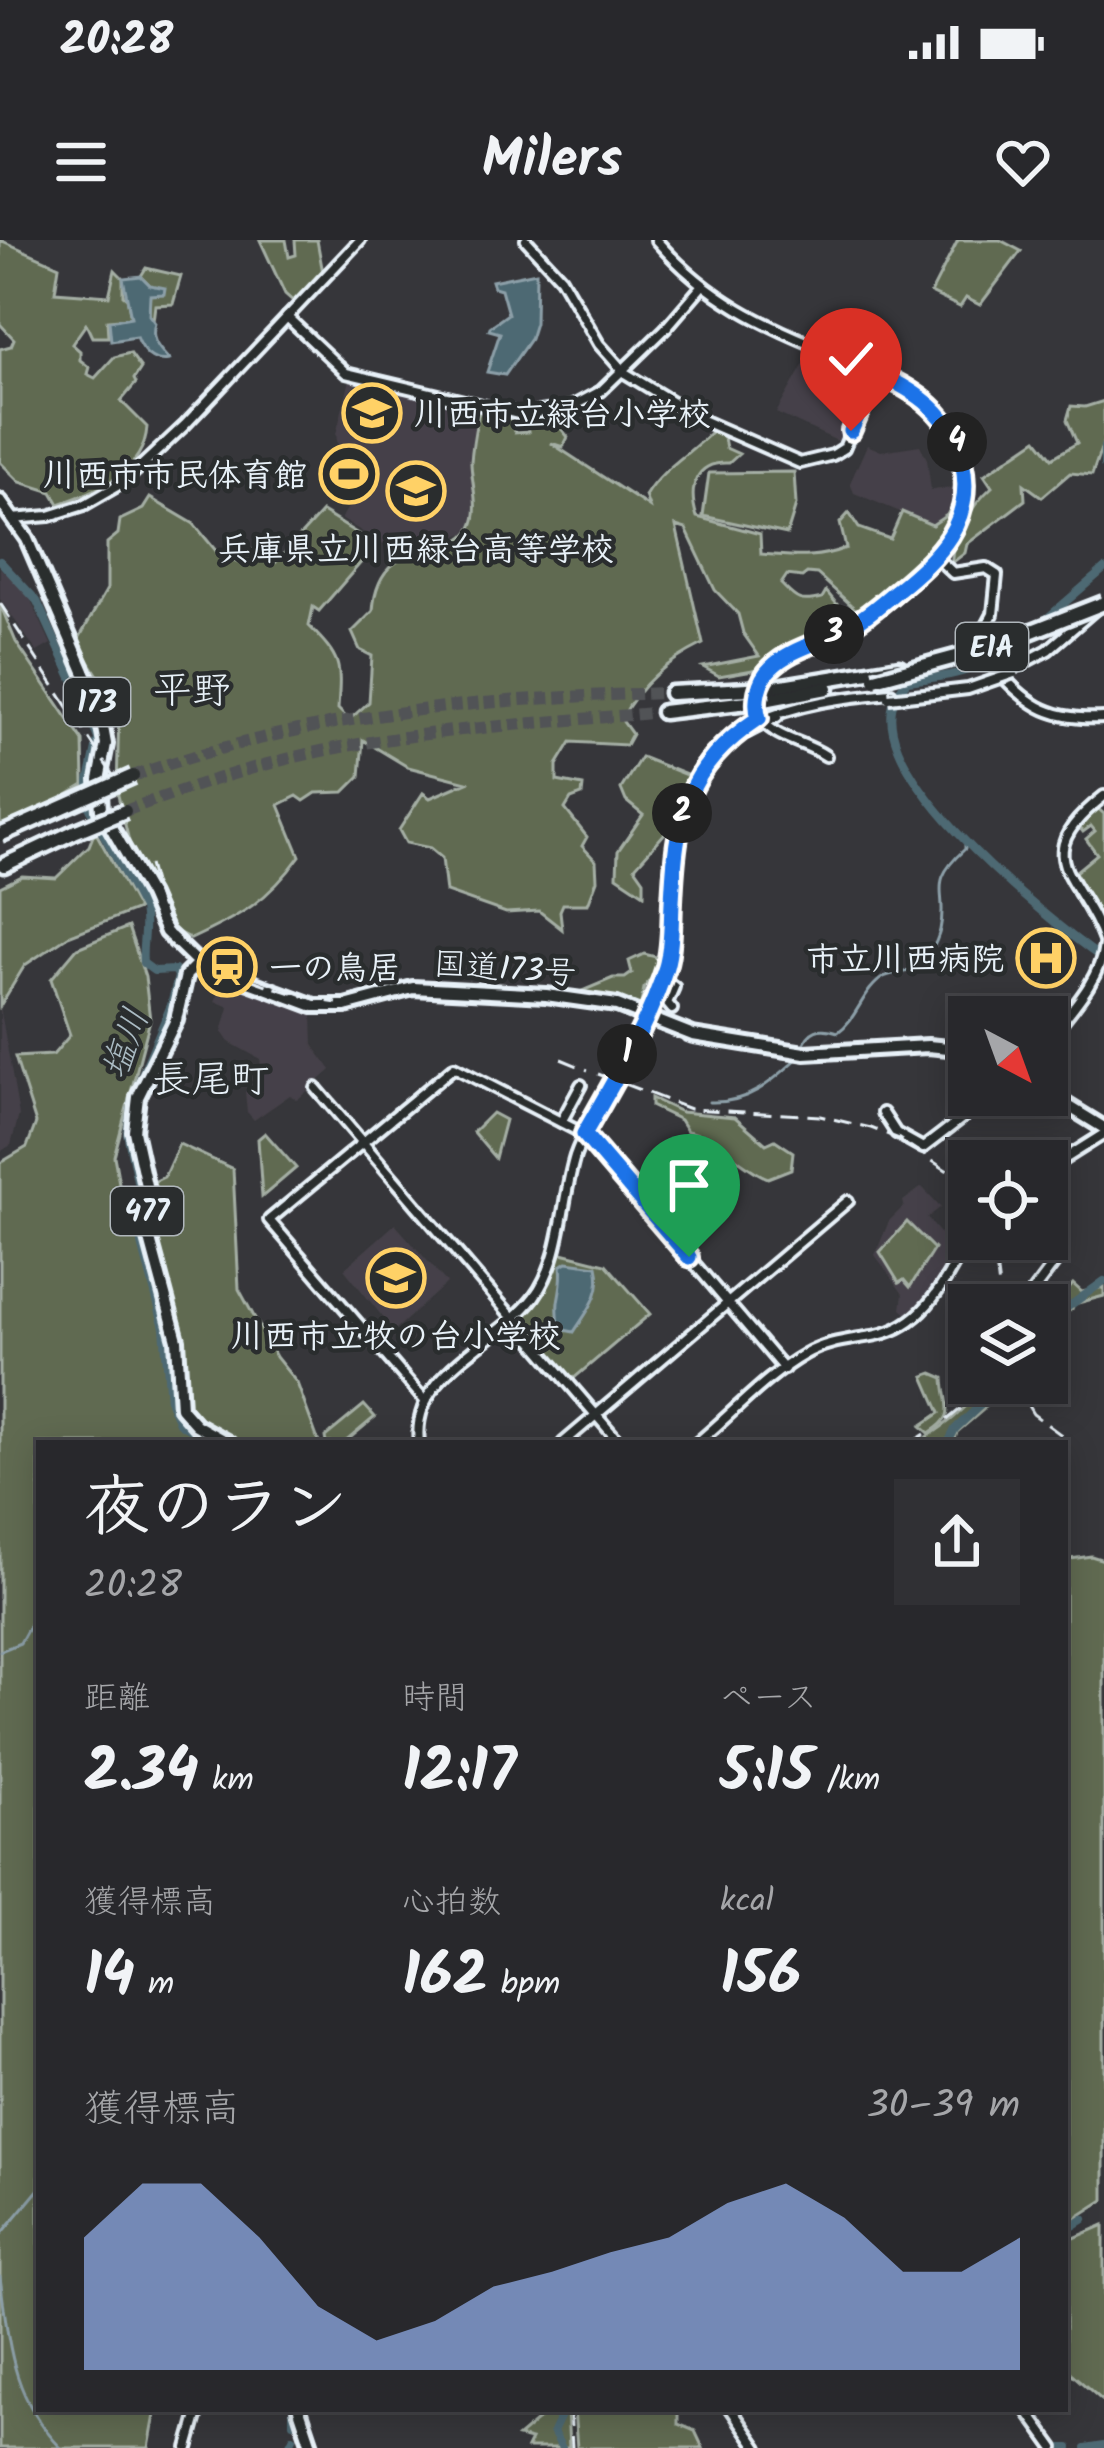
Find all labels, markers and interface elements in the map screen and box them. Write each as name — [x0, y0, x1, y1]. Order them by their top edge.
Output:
text: 20:28 — [60, 6, 173, 78]
text: Milers — [482, 119, 622, 205]
icon: menu — [48, 129, 114, 195]
icon: heart — [990, 129, 1056, 195]
pin — [800, 308, 902, 431]
icon: check — [818, 326, 884, 392]
school or university icon: 川西市立緑台小学校 — [341, 382, 403, 444]
place label: 川西市立緑台小学校 — [414, 390, 711, 443]
pin: 4 — [927, 412, 987, 472]
text: 4 — [948, 415, 966, 468]
sports icon: 川西市市民体育館 — [318, 443, 380, 505]
place label: 川西市市民体育館 — [43, 451, 307, 504]
school or university icon: 兵庫県立川西緑台高等学校 — [385, 460, 447, 522]
place label: 兵庫県立川西緑台高等学校 — [218, 525, 614, 578]
pin: 3 — [804, 604, 864, 664]
text: 3 — [825, 607, 843, 660]
road number: E1A — [956, 623, 1028, 671]
district label: 平野 — [153, 662, 231, 724]
road number: 173 — [64, 678, 130, 726]
pin: 2 — [652, 783, 712, 843]
text: 2 — [672, 786, 692, 839]
hospital icon: 市立川西病院 — [1015, 927, 1077, 989]
place label: 市立川西病院 — [806, 935, 1004, 988]
station icon: 一の鳥居 — [196, 936, 258, 998]
street label: 国道173号 — [431, 939, 578, 1002]
place label: 一の鳥居 — [269, 944, 401, 997]
north arrow — [948, 996, 1068, 1116]
map controls — [948, 996, 1068, 1404]
water label: 塩川 — [88, 1001, 166, 1088]
pin: 1 — [597, 1024, 657, 1084]
text: 1 — [622, 1027, 632, 1080]
district label: 長尾町 — [152, 1051, 270, 1113]
pin — [638, 1134, 740, 1257]
button: locate — [948, 1140, 1068, 1260]
icon: arrive — [656, 1152, 722, 1218]
road number: 477 — [111, 1187, 183, 1235]
school or university icon: 川西市立牧の台小学校 — [365, 1247, 427, 1309]
button: layers — [948, 1284, 1068, 1404]
place label: 川西市立牧の台小学校 — [231, 1312, 561, 1365]
text: 夜のラン — [84, 1458, 348, 1563]
button: share — [894, 1479, 1020, 1605]
text: 20:28 — [84, 1556, 182, 1618]
text: 距離 — [84, 1673, 150, 1726]
text: 時間 — [402, 1673, 468, 1726]
text: ペース — [720, 1673, 817, 1726]
text: 2.34 — [84, 1726, 199, 1822]
text: 12:17 — [402, 1726, 516, 1822]
text: 5:15 — [720, 1726, 814, 1822]
text: km — [199, 1755, 254, 1808]
text: /km — [814, 1755, 880, 1808]
text: kcal — [720, 1876, 774, 1929]
text: 獲得標高 — [84, 1877, 216, 1930]
text: 心拍数 — [402, 1877, 501, 1930]
text: 156 — [720, 1929, 801, 2025]
text: 14 — [84, 1930, 135, 2026]
text: 162 — [402, 1930, 488, 2026]
text: m — [135, 1959, 174, 2012]
text: bpm — [488, 1959, 560, 2012]
text: 30–39 m — [866, 2076, 1020, 2138]
text: 獲得標高 — [84, 2080, 240, 2142]

